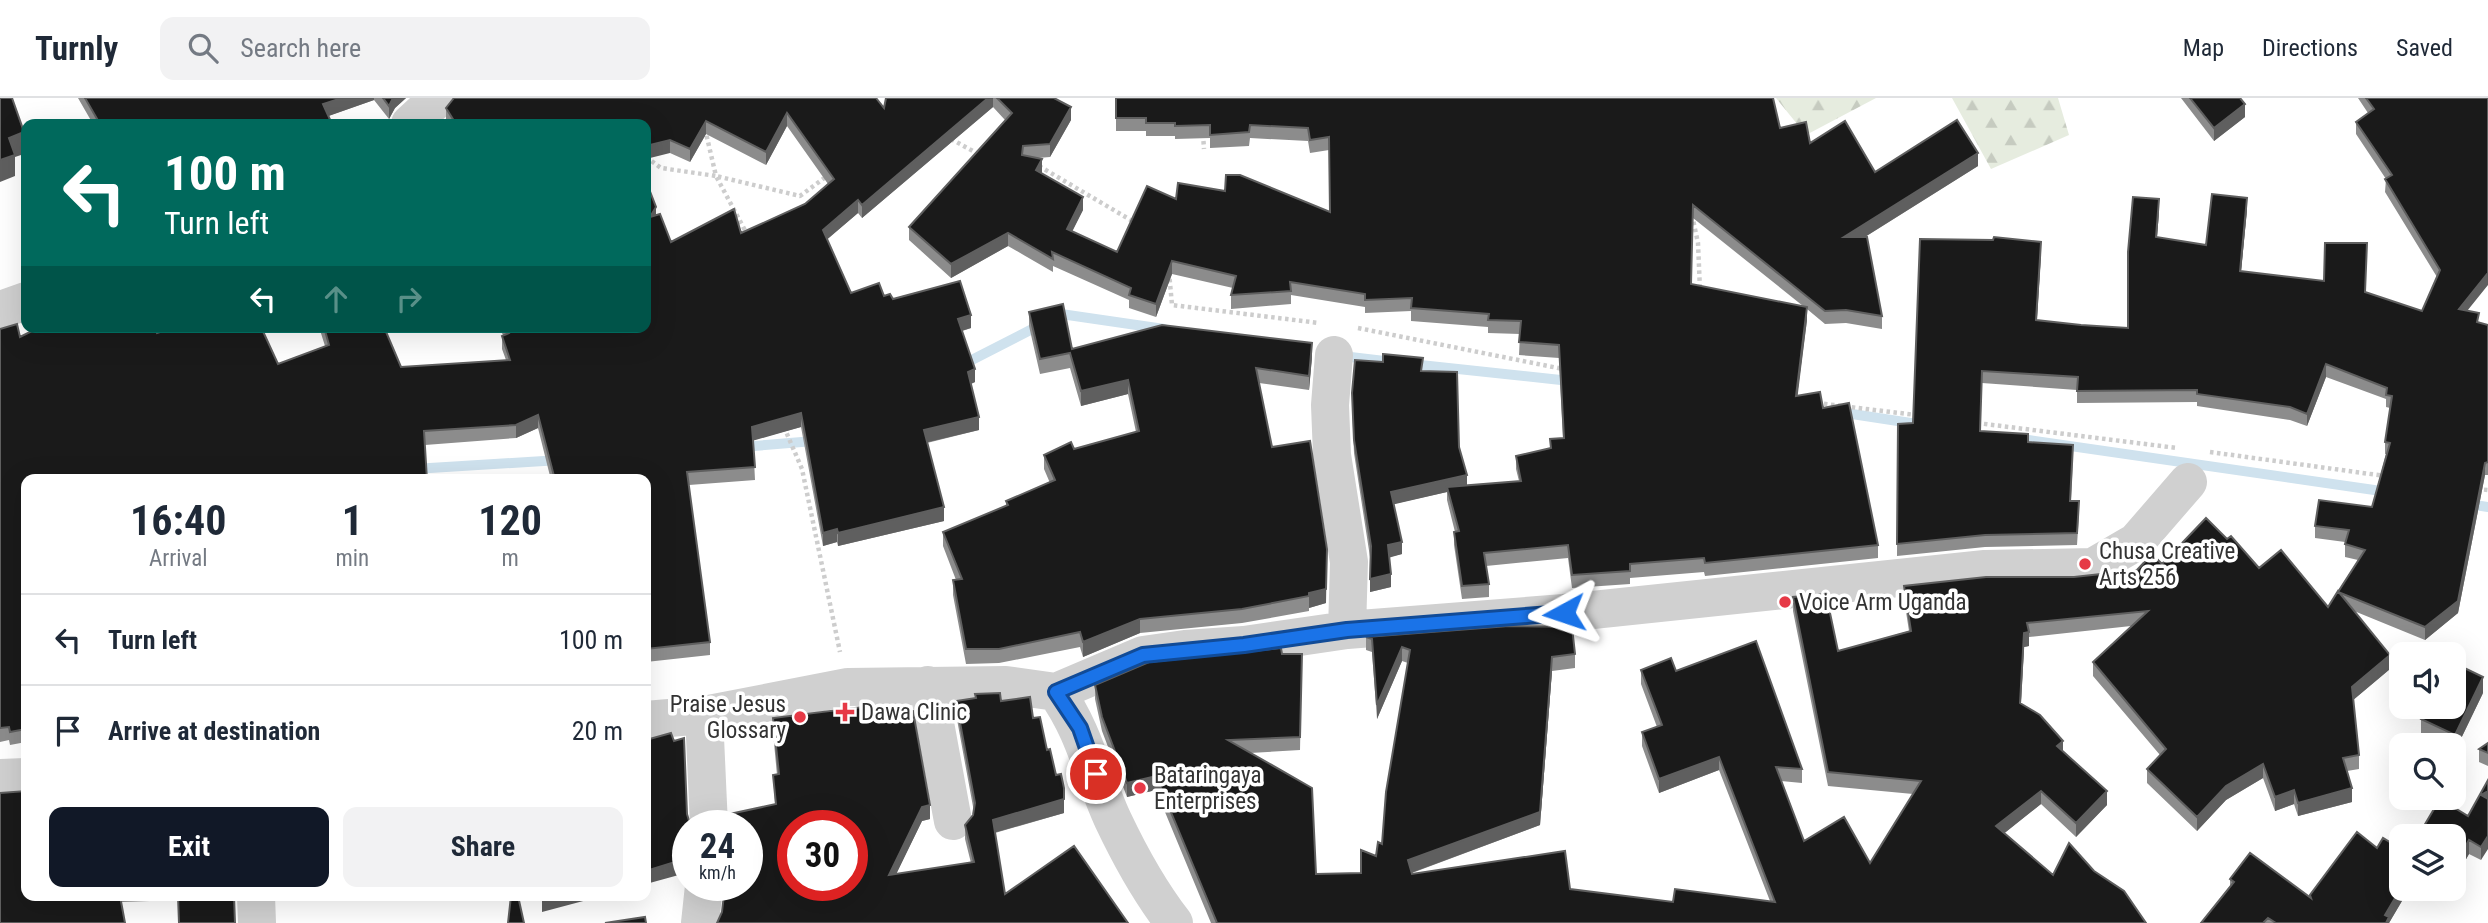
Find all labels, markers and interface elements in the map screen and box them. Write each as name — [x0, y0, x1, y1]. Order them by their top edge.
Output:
search box — [160, 17, 650, 80]
text: Turnly — [35, 29, 118, 68]
icon: search — [184, 29, 222, 67]
text: Search here — [240, 33, 361, 63]
text: Map — [2183, 34, 2224, 62]
text: Directions — [2262, 34, 2358, 62]
text: Saved — [2396, 34, 2453, 62]
text: 100 m — [164, 145, 286, 202]
icon: left — [49, 147, 140, 238]
text: Turn left — [164, 204, 269, 242]
icon: left — [244, 280, 282, 318]
icon: ahead — [317, 280, 355, 318]
icon: right — [390, 280, 428, 318]
text: 16:40 — [130, 496, 226, 545]
text: 1 — [342, 496, 363, 545]
text: 120 — [478, 496, 542, 545]
place label: Chusa Creative Arts 256 — [2099, 538, 2235, 591]
text: Arrival — [149, 545, 207, 572]
text: min — [335, 545, 369, 572]
text: m — [501, 545, 519, 572]
marker: Chusa Creative Arts 256 — [2077, 556, 2093, 572]
position arrow — [1527, 576, 1601, 650]
place label: Voice Arm Uganda — [1799, 589, 1967, 616]
marker: Voice Arm Uganda — [1777, 594, 1793, 610]
icon: left — [49, 621, 87, 659]
text: Turn left — [108, 625, 197, 655]
text: 100 m — [559, 625, 623, 655]
map controls — [2389, 642, 2466, 901]
button: sound — [2389, 642, 2466, 719]
place label: Praise Jesus Glossary — [670, 691, 786, 744]
place label: Dawa Clinic — [861, 699, 967, 726]
marker: Dawa Clinic — [835, 702, 855, 722]
marker: Praise Jesus Glossary — [792, 709, 808, 725]
icon: arrive — [49, 712, 87, 750]
text: Arrive at destination — [108, 716, 320, 746]
text: 20 m — [572, 716, 623, 746]
button: search — [2389, 733, 2466, 810]
pin — [1066, 744, 1126, 804]
icon: arrive — [1077, 755, 1115, 793]
place label: Bataringaya Enterprises — [1154, 762, 1261, 815]
marker: Bataringaya Enterprises — [1132, 780, 1148, 796]
button: Exit — [49, 807, 329, 887]
button: Share — [343, 807, 623, 887]
speed limit sign: 30 — [777, 810, 868, 901]
button: layers — [2389, 824, 2466, 901]
text: 24 — [700, 826, 735, 867]
text: km/h — [699, 862, 736, 883]

